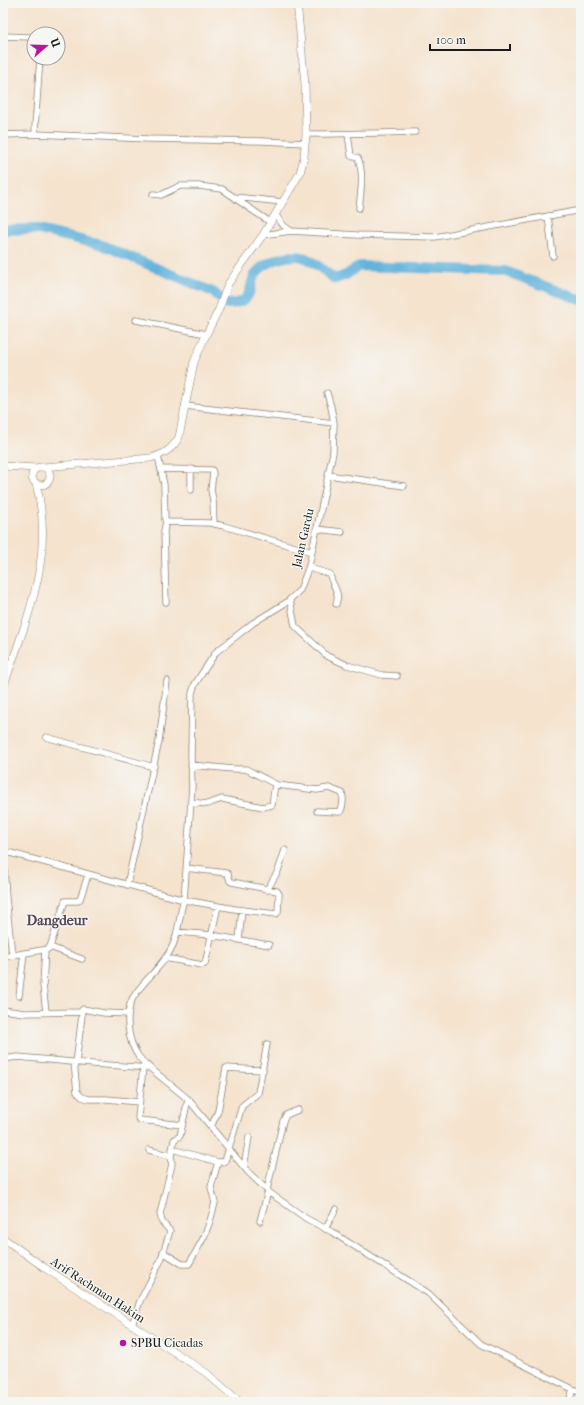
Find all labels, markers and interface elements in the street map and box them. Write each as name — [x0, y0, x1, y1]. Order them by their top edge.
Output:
north arrow — [26, 26, 66, 66]
scale bar — [430, 26, 510, 52]
text: 100 m — [436, 33, 466, 47]
text: U — [47, 36, 63, 49]
street label: Jalan Gardu — [289, 507, 317, 570]
district label: Dangdeur — [26, 912, 89, 929]
street label: Arif Rachman Hakim — [48, 1254, 148, 1326]
place label: SPBU Cicadas — [131, 1336, 203, 1350]
marker: SPBU Cicadas — [118, 1338, 128, 1348]

